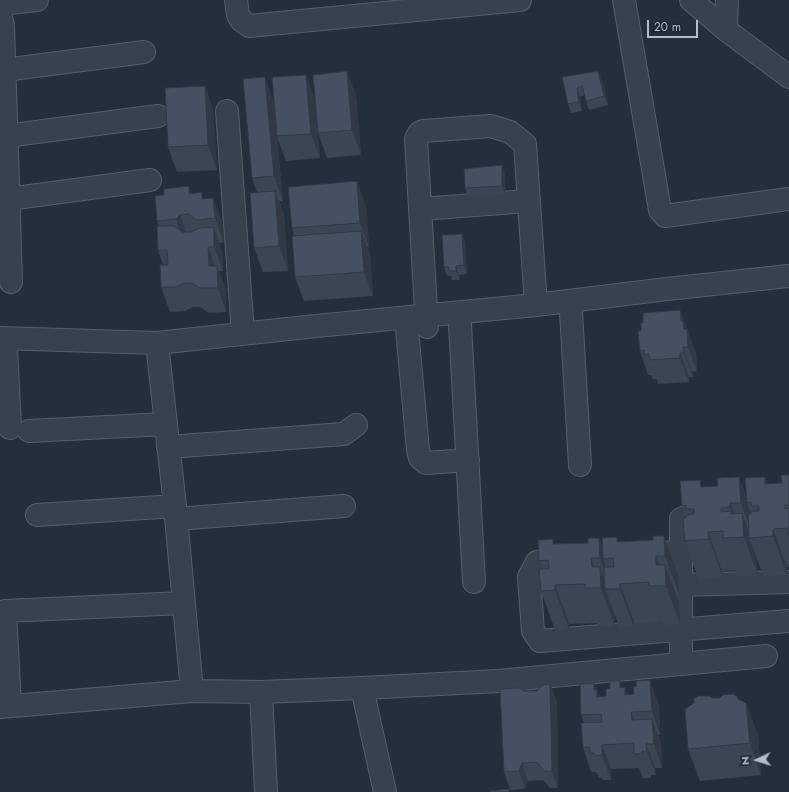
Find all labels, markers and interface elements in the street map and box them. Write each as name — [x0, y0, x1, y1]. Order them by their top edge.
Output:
scale bar — [649, 12, 700, 38]
text: 20 m — [654, 18, 681, 36]
north arrow — [737, 740, 777, 780]
text: N — [737, 756, 753, 766]

